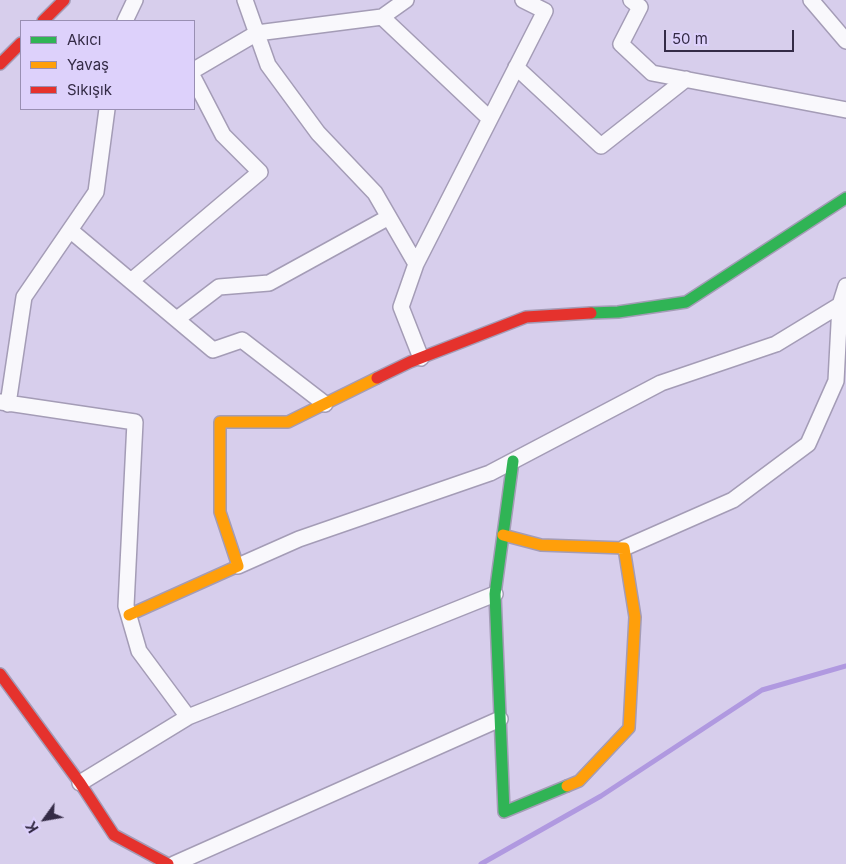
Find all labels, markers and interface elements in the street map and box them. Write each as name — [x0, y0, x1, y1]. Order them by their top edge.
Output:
legend — [20, 20, 195, 110]
scale bar — [666, 20, 796, 52]
text: 50 m — [672, 29, 708, 48]
text: Akıcı — [67, 30, 101, 49]
text: Yavaş — [67, 55, 109, 74]
text: Sıkışık — [67, 80, 112, 99]
north arrow — [20, 794, 70, 844]
text: K — [22, 818, 42, 836]

